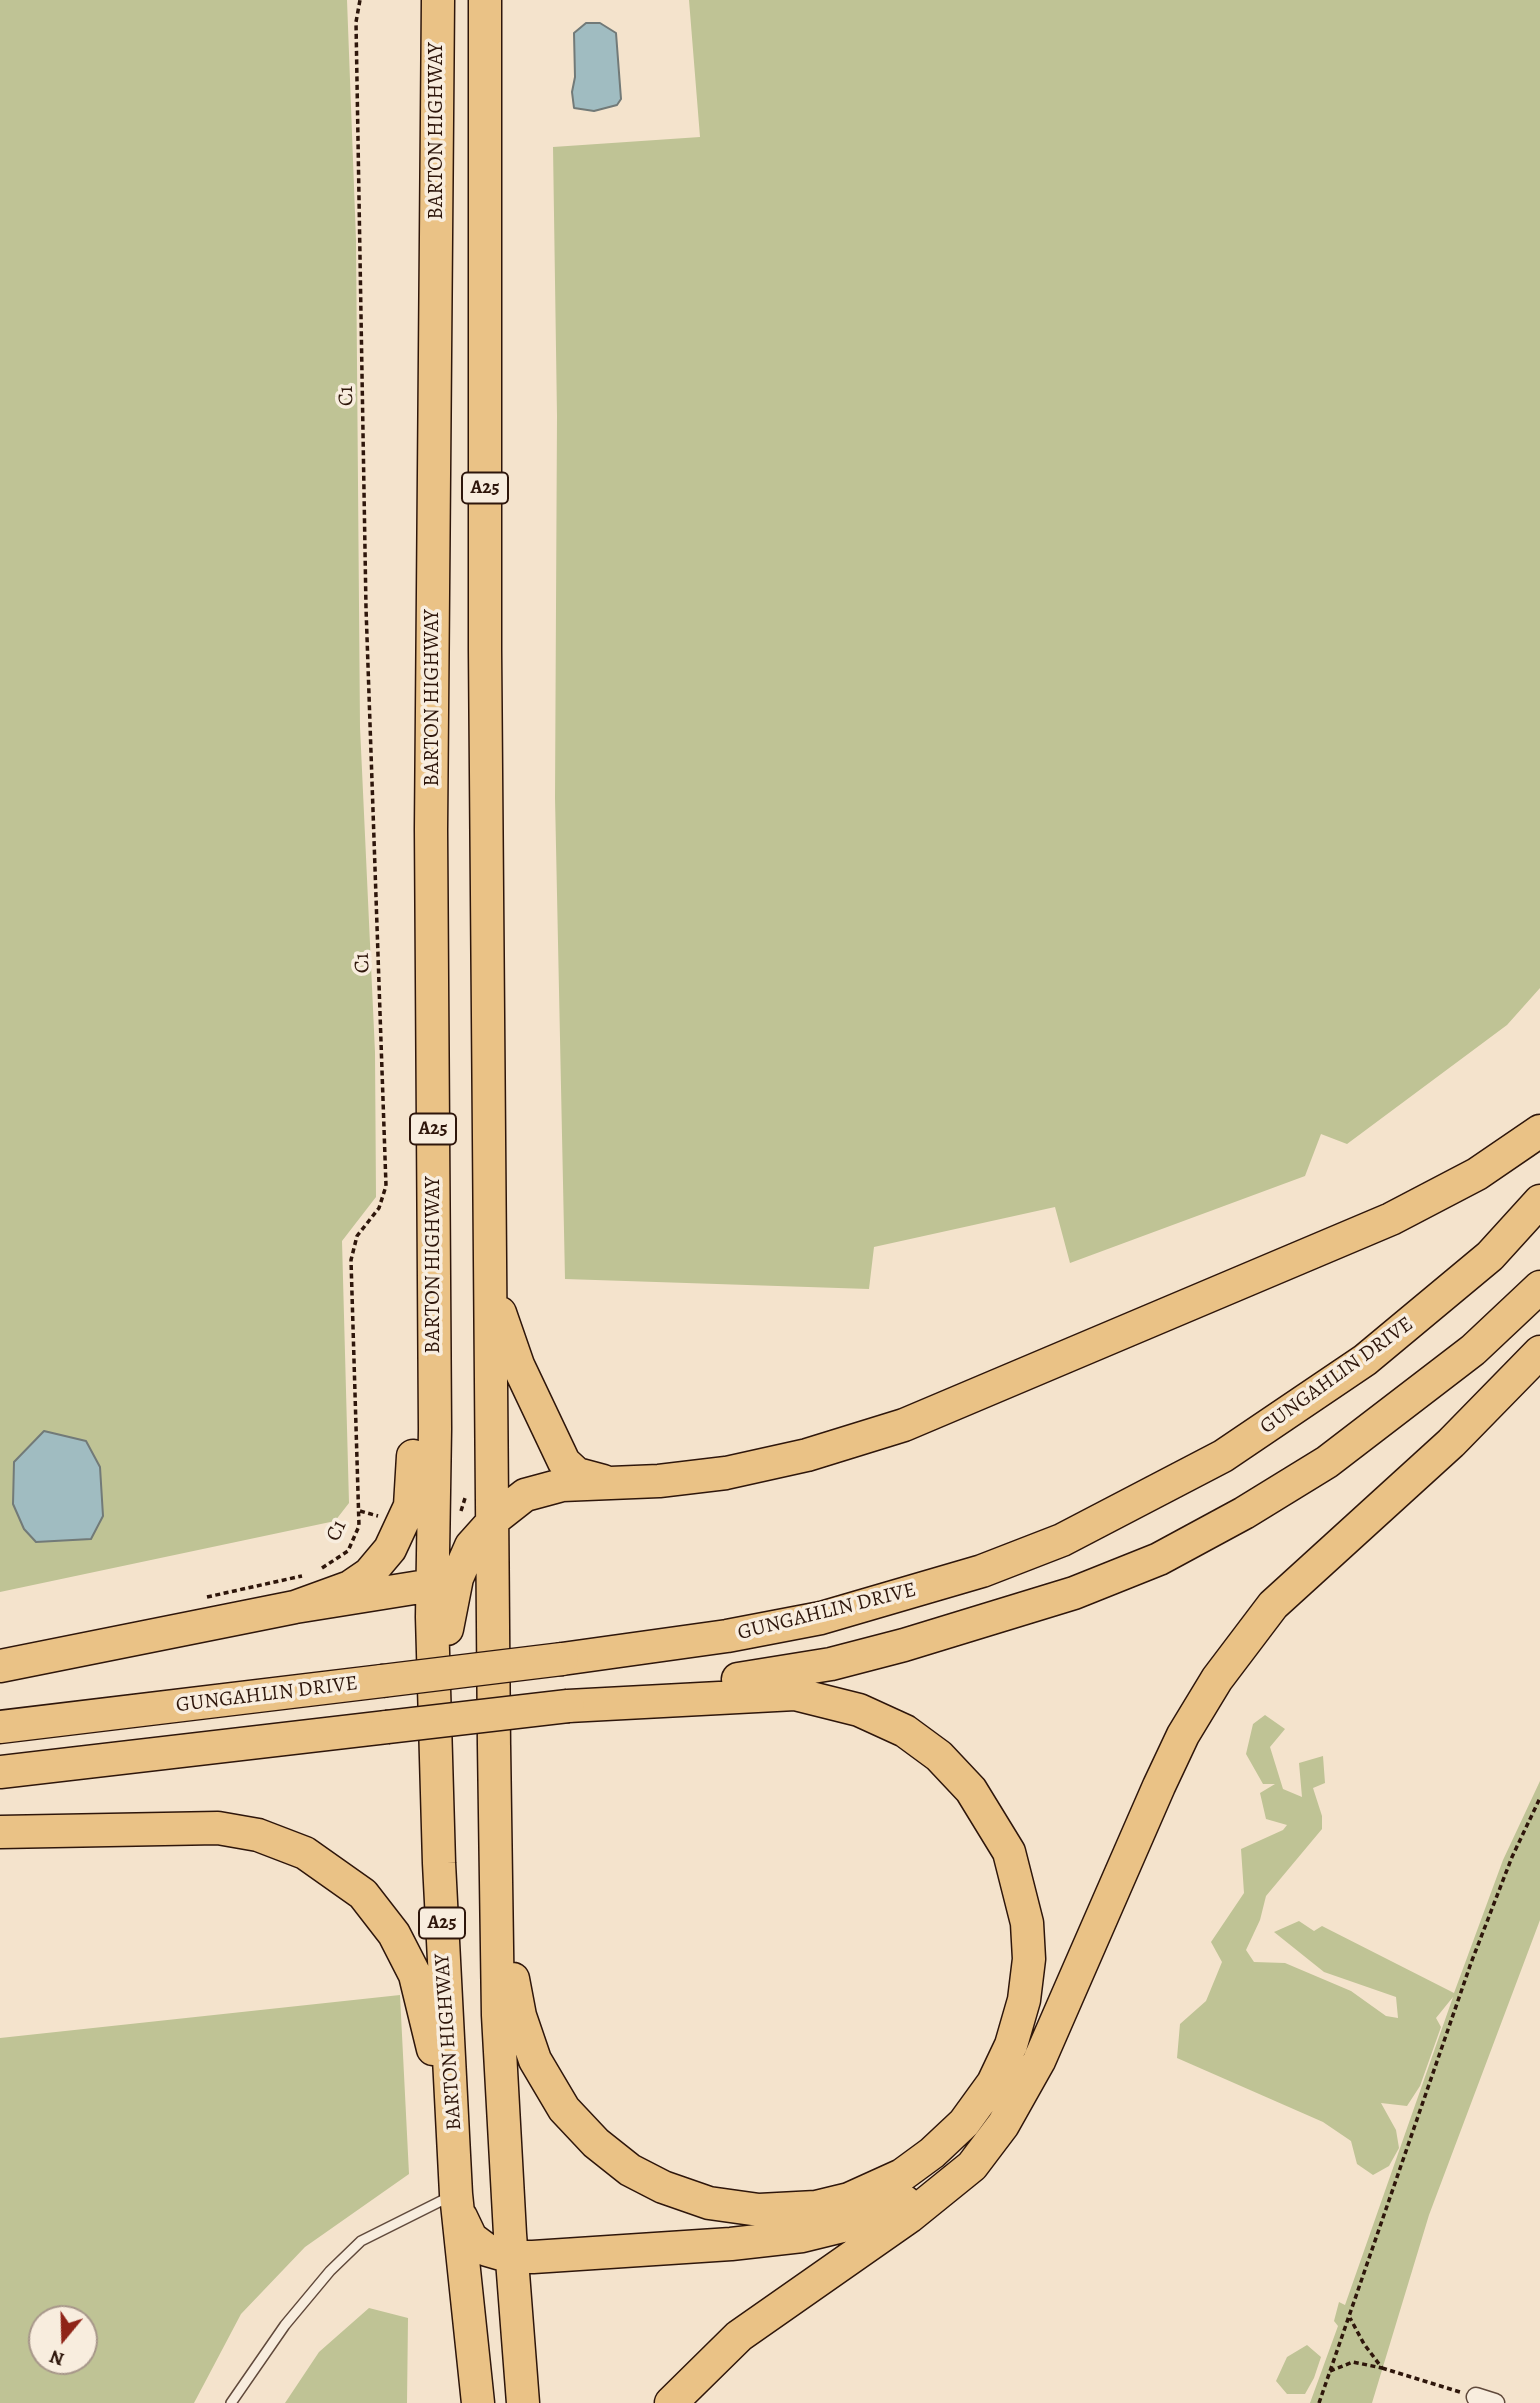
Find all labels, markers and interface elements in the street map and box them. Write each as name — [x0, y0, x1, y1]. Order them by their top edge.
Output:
street label: BARTON HIGHWAY — [424, 42, 450, 220]
street label: C1 — [334, 386, 360, 406]
road number: A25 — [462, 472, 508, 503]
street label: BARTON HIGHWAY — [420, 609, 446, 787]
street label: C1 — [350, 952, 376, 974]
road number: A25 — [410, 1114, 456, 1144]
street label: BARTON HIGHWAY — [421, 1176, 447, 1354]
street label: GUNGAHLIN DRIVE — [1256, 1312, 1418, 1440]
street label: C1 — [321, 1516, 353, 1546]
street label: GUNGAHLIN DRIVE — [735, 1578, 919, 1646]
street label: GUNGAHLIN DRIVE — [175, 1671, 359, 1719]
road number: A25 — [419, 1908, 465, 1938]
street label: BARTON HIGHWAY — [430, 1953, 468, 2131]
north arrow — [28, 2305, 98, 2375]
text: N — [46, 2343, 68, 2373]

